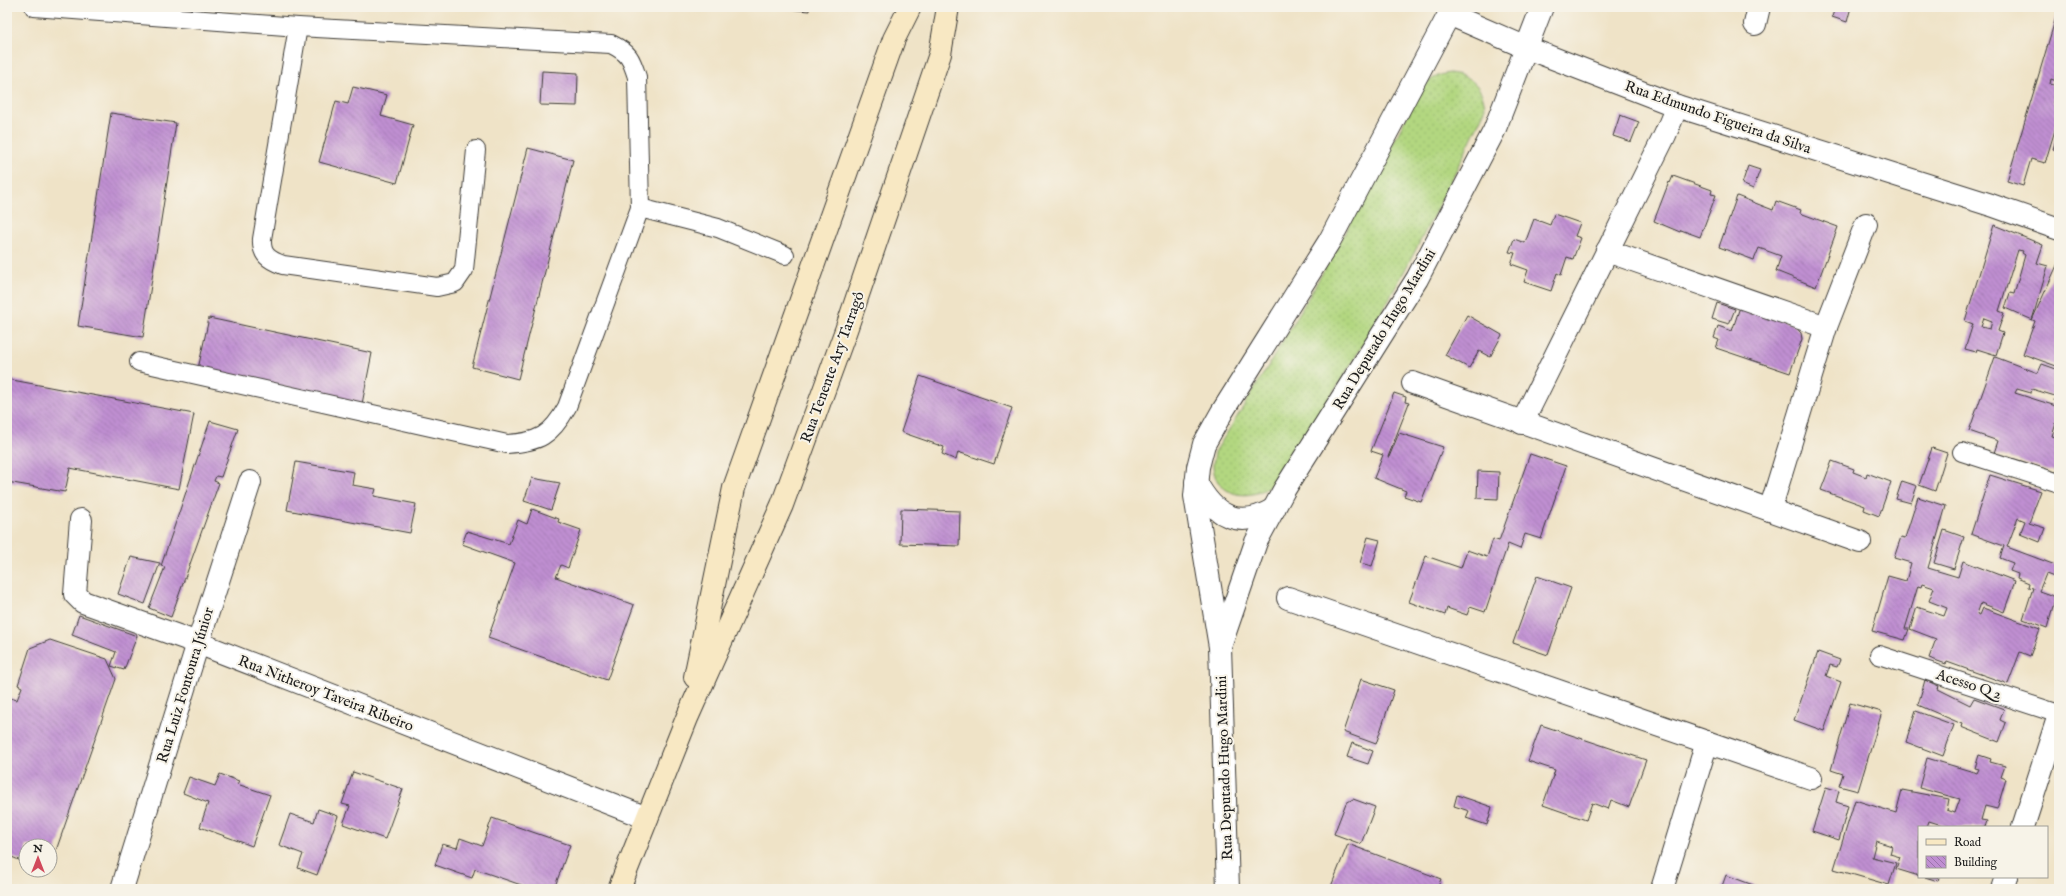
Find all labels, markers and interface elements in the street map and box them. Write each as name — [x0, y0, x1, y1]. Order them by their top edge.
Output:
street label: Rua Edmundo Figueira da Silva — [1622, 77, 1814, 159]
street label: Rua Deputado Hugo Mardini — [1329, 245, 1440, 413]
street label: Rua Tenente Ary Tarragô — [796, 289, 869, 445]
street label: Rua Luiz Fontoura Júnior — [153, 604, 218, 765]
street label: Rua Nitheroy Taveira Ribeiro — [235, 651, 416, 736]
street label: Acesso Q 2 — [1933, 665, 2004, 704]
street label: Rua Deputado Hugo Mardini — [1212, 675, 1237, 861]
legend — [1918, 826, 2048, 878]
text: Road — [1954, 835, 1982, 850]
north arrow — [18, 838, 58, 878]
text: N — [32, 842, 43, 856]
text: Building — [1954, 855, 1998, 870]

